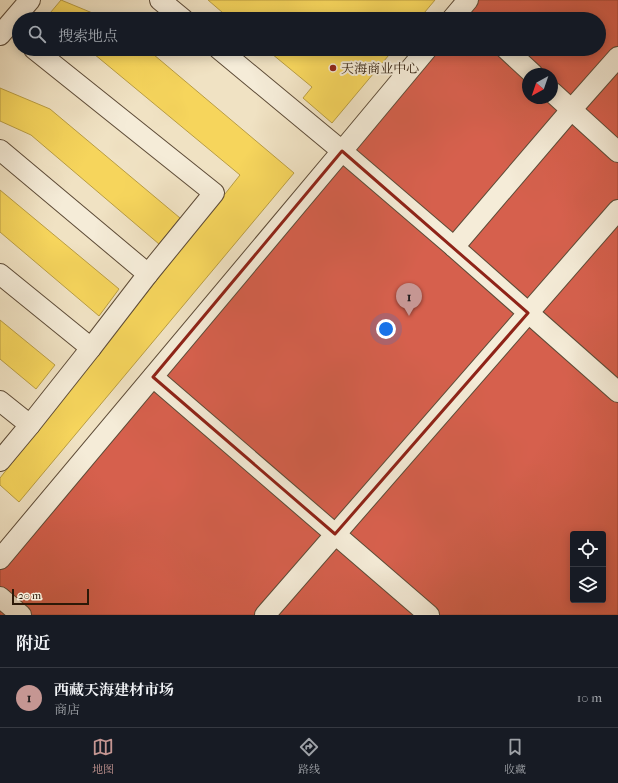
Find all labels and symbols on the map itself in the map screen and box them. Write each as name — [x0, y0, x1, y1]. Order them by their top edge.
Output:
place label: 天海商业中心 — [341, 61, 419, 76]
marker: 天海商业中心 — [328, 63, 338, 73]
north arrow — [522, 68, 558, 104]
pin: 1 — [396, 283, 422, 316]
your location — [376, 319, 396, 339]
scale bar — [12, 587, 89, 606]

